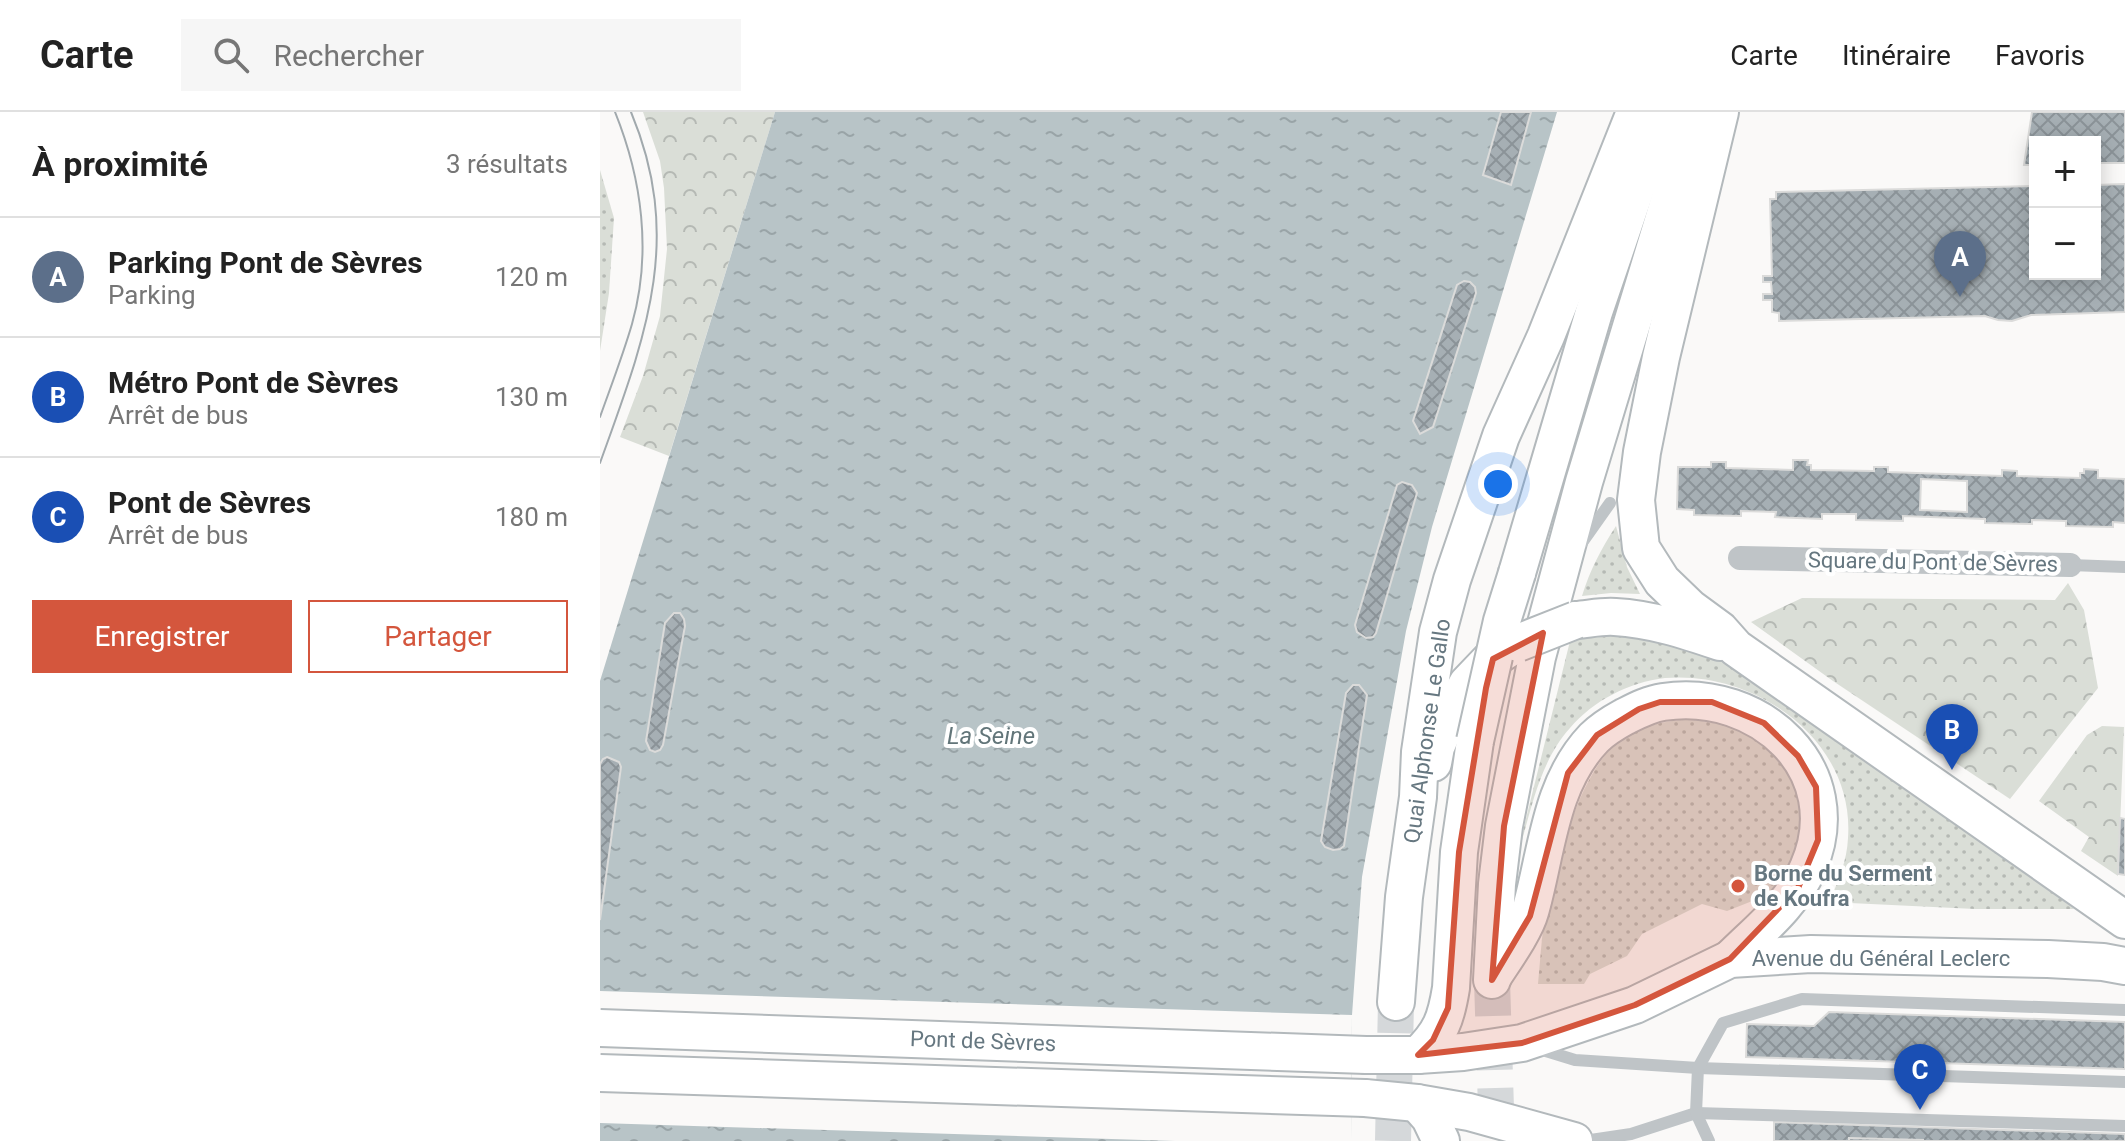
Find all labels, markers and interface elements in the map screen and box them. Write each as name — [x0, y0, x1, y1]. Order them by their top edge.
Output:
search box — [181, 19, 741, 91]
text: Carte — [40, 33, 133, 77]
icon: search — [209, 33, 253, 77]
text: Rechercher — [273, 38, 424, 73]
text: Carte — [1730, 39, 1798, 72]
text: Itinéraire — [1842, 39, 1951, 72]
text: Favoris — [1995, 39, 2085, 72]
map controls — [2029, 136, 2101, 280]
button: + — [2029, 136, 2101, 208]
text: À proximité — [32, 144, 208, 184]
text: 3 résultats — [446, 149, 568, 179]
button: − — [2029, 208, 2101, 280]
pin: A — [1934, 231, 1986, 297]
text: Parking Pont de Sèvres — [108, 245, 423, 280]
text: A — [49, 262, 67, 292]
text: 120 m — [495, 262, 568, 292]
text: Parking — [108, 280, 196, 310]
text: Métro Pont de Sèvres — [108, 365, 399, 400]
text: B — [50, 382, 66, 412]
text: 130 m — [495, 382, 568, 412]
text: Arrêt de bus — [108, 400, 248, 430]
your location — [1478, 464, 1518, 504]
text: Pont de Sèvres — [108, 485, 311, 520]
text: C — [49, 502, 67, 532]
text: 180 m — [495, 502, 568, 532]
text: Arrêt de bus — [108, 520, 248, 550]
street label: Square du Pont de Sèvres — [1808, 547, 2058, 577]
button: Enregistrer — [32, 600, 292, 673]
button: Partager — [308, 600, 568, 673]
street label: Quai Alphonse Le Gallo — [1399, 617, 1455, 845]
pin: B — [1926, 704, 1978, 770]
water label: La Seine — [947, 722, 1035, 750]
place label: Borne du Serment de Koufra — [1754, 861, 1933, 911]
marker: Borne du Serment de Koufra — [1729, 877, 1747, 895]
street label: Avenue du Général Leclerc — [1752, 946, 2010, 971]
street label: Pont de Sèvres — [910, 1026, 1056, 1056]
pin: C — [1894, 1044, 1946, 1110]

